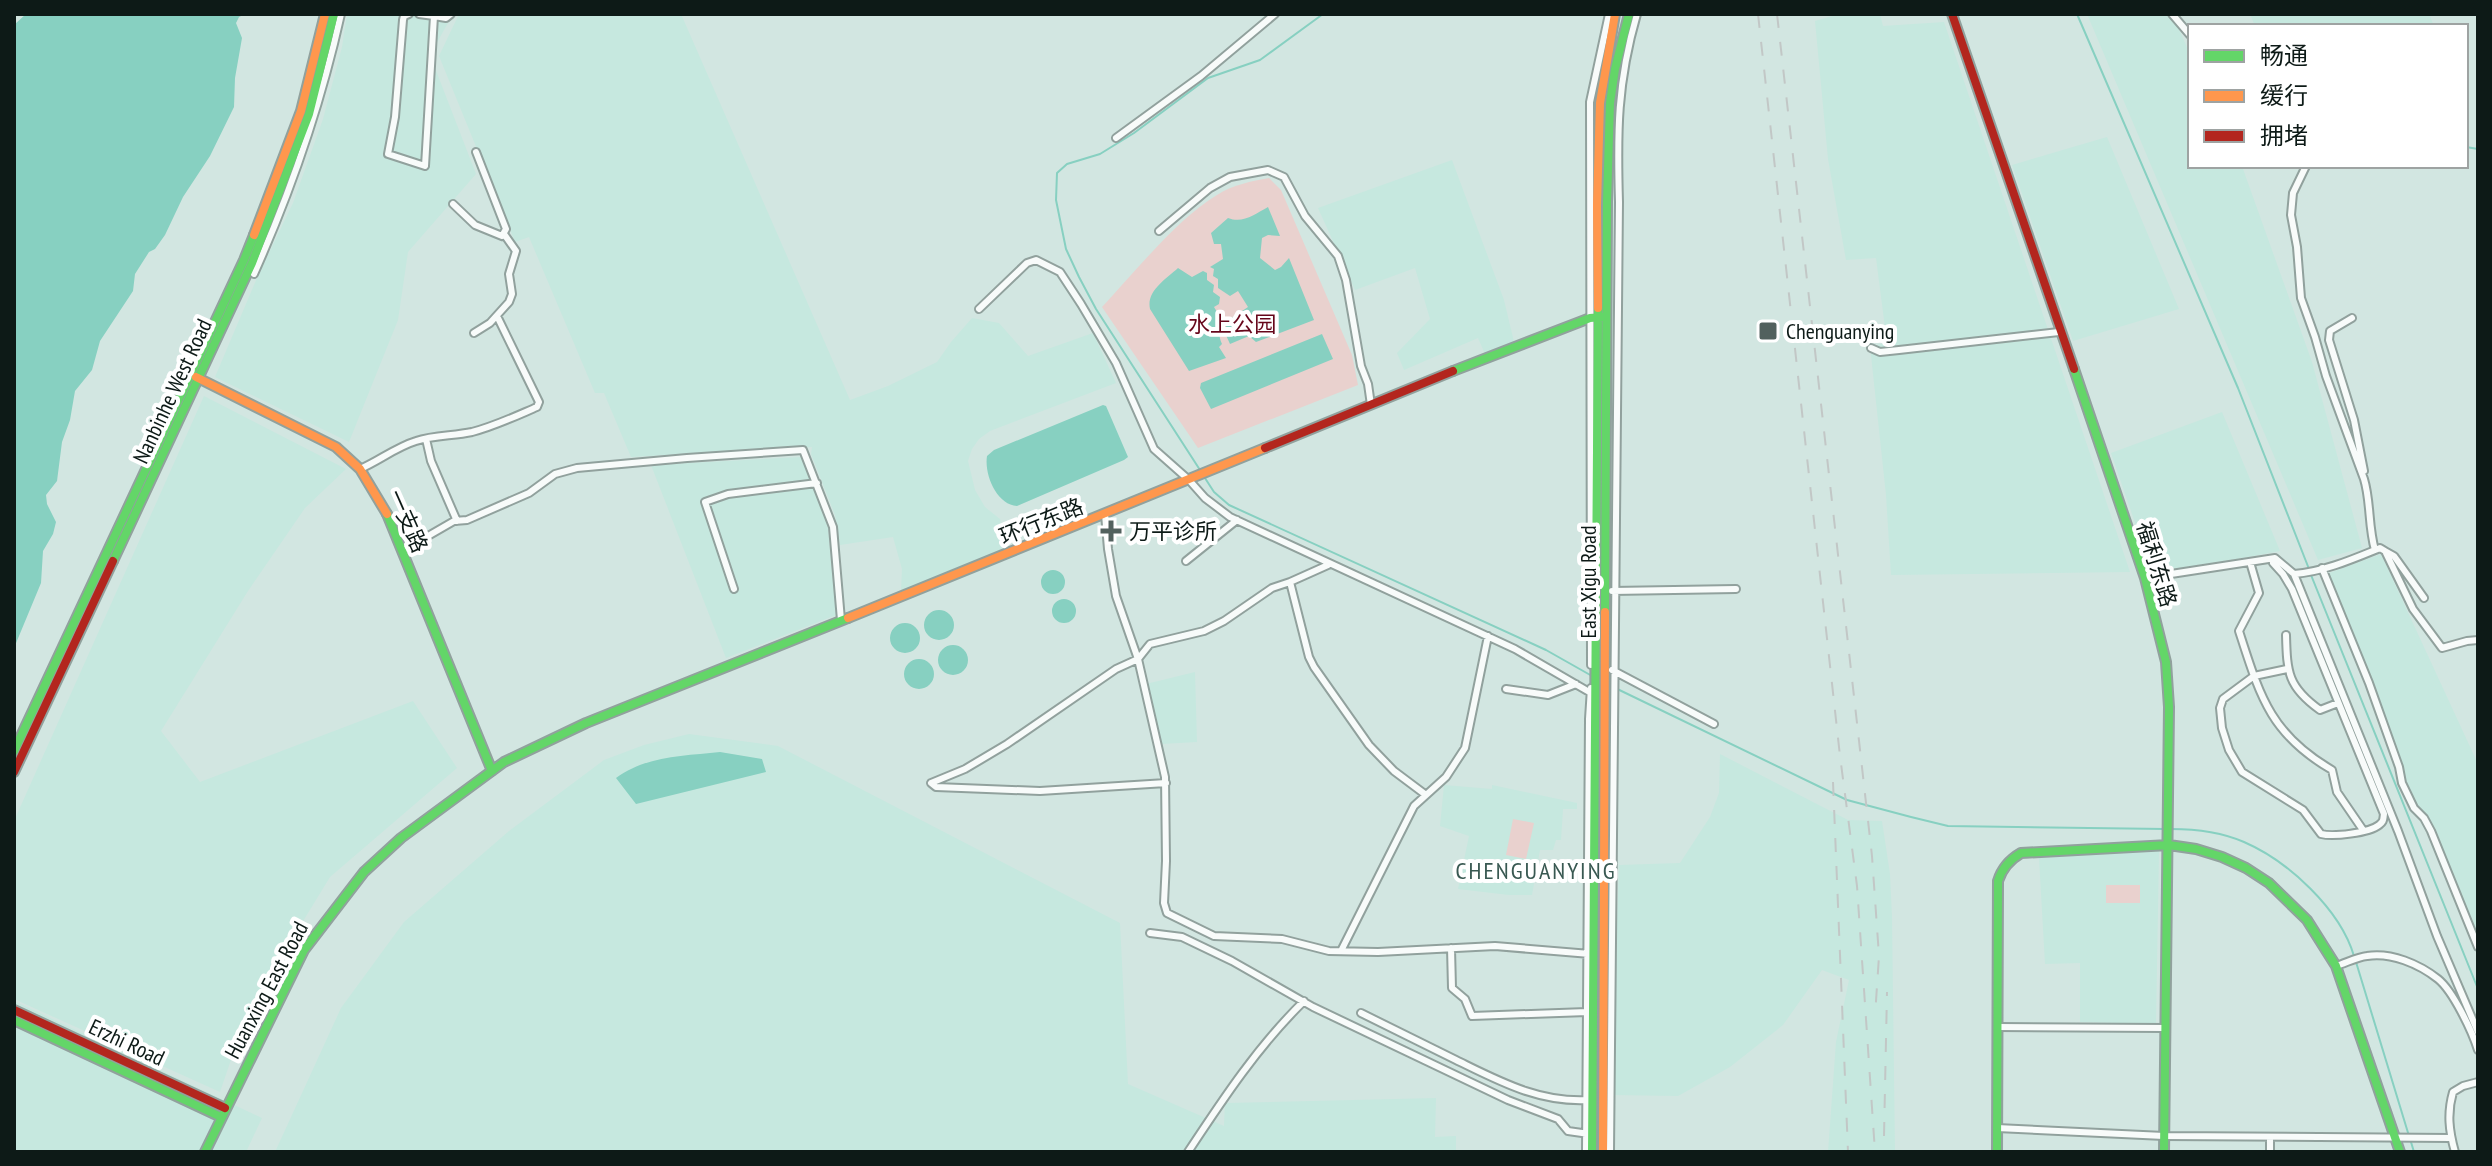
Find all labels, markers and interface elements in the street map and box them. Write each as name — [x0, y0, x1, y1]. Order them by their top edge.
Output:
legend — [2188, 24, 2468, 168]
text: 畅通 — [2260, 40, 2308, 71]
text: 缓行 — [2260, 80, 2308, 111]
text: 拥堵 — [2260, 120, 2308, 151]
park label: 水上公园 — [1188, 310, 1276, 338]
street label: Nanbinhe West Road — [126, 314, 218, 468]
place label: Chenguanying — [1786, 317, 1894, 345]
marker: Chenguanying — [1757, 320, 1779, 342]
street label: 一支路 — [382, 485, 434, 557]
street label: 环行东路 — [995, 492, 1087, 550]
place label: 万平诊所 — [1129, 517, 1217, 545]
street label: 福利东路 — [2131, 518, 2183, 610]
marker: 万平诊所 — [1100, 520, 1122, 542]
street label: East Xigu Road — [1574, 526, 1602, 638]
district label: CHENGUANYING — [1456, 855, 1616, 886]
street label: Huanxing East Road — [218, 917, 314, 1063]
street label: Erzhi Road — [85, 1012, 169, 1072]

